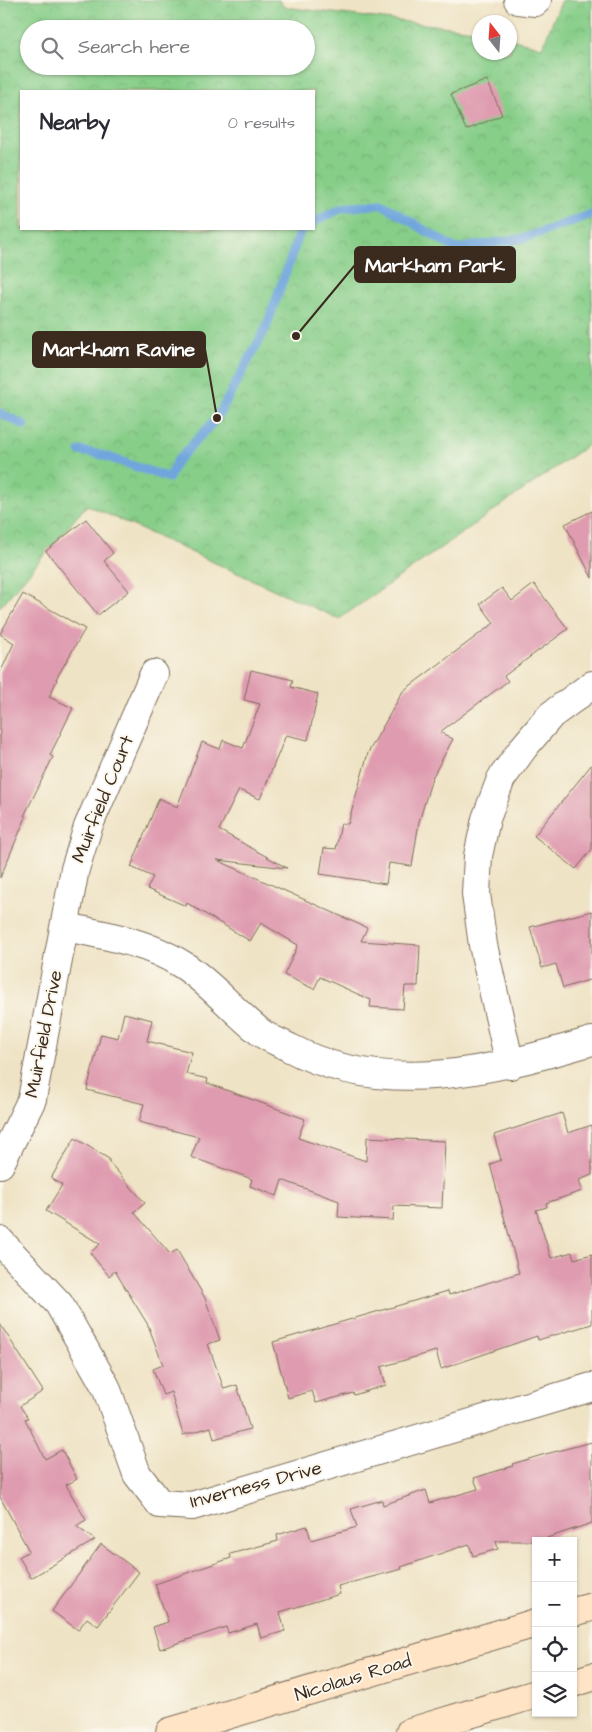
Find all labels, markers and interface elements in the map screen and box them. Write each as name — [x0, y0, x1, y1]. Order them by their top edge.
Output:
north arrow — [472, 15, 517, 60]
search box — [20, 20, 315, 75]
icon: search — [38, 34, 66, 62]
text: Search here — [78, 34, 190, 61]
text: Nearby — [40, 108, 110, 137]
text: 0 results — [228, 112, 295, 134]
callout: Markham Park — [355, 247, 515, 282]
text: Markham Park — [365, 252, 506, 280]
callout: Markham Ravine — [33, 332, 205, 367]
text: Markham Ravine — [43, 336, 195, 364]
street label: Muirfield Court — [65, 731, 141, 867]
street label: Muirfield Drive — [18, 968, 70, 1100]
street label: Inverness Drive — [187, 1454, 325, 1516]
map controls — [532, 1537, 577, 1717]
button: + — [532, 1537, 577, 1582]
button: − — [532, 1582, 577, 1627]
button: locate — [532, 1627, 577, 1672]
street label: Nicolaus Road — [291, 1647, 415, 1709]
button: layers — [532, 1672, 577, 1717]

